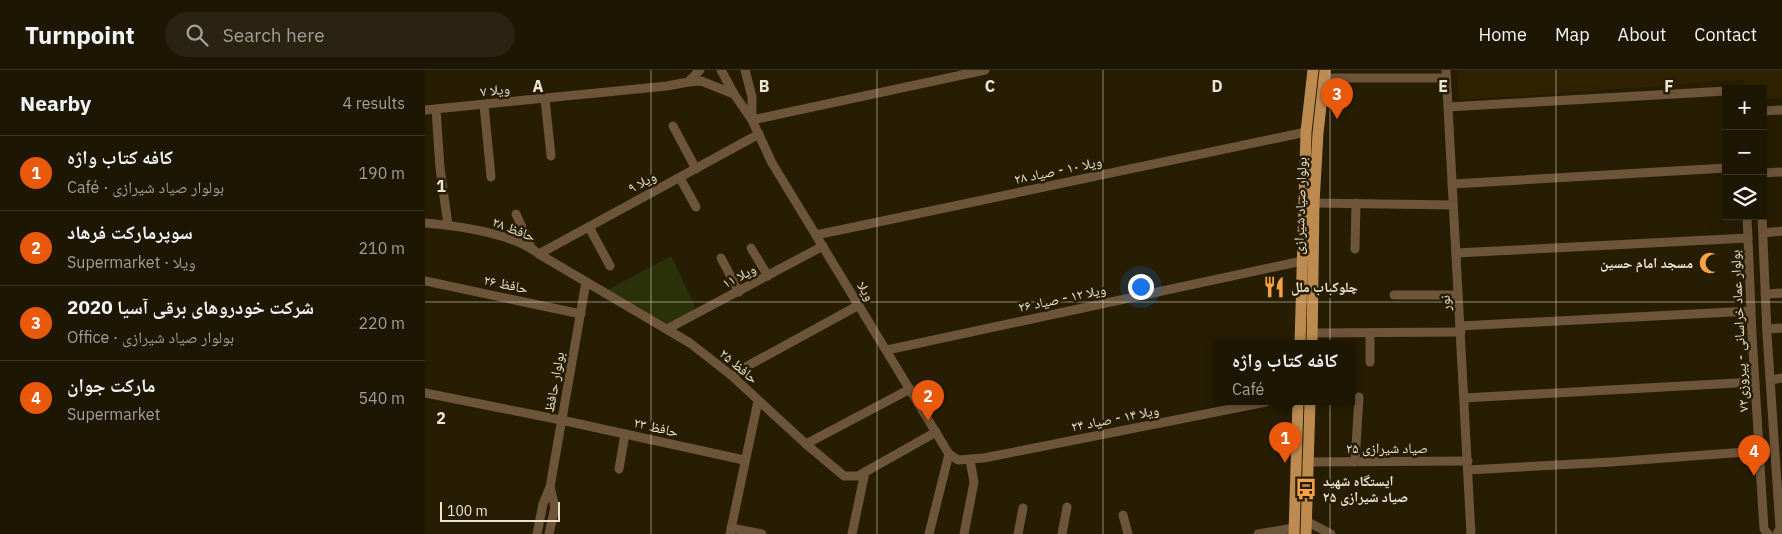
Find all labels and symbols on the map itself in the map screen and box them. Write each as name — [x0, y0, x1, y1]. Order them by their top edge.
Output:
text: A — [533, 76, 544, 96]
text: B — [759, 76, 770, 96]
text: C — [985, 76, 995, 96]
text: D — [1211, 76, 1223, 96]
text: E — [1438, 76, 1448, 96]
text: F — [1664, 76, 1674, 96]
pin: 3 — [1321, 78, 1353, 119]
street label: ویلا ۷ — [479, 80, 511, 100]
street label: ویلا ۱۰ - صیاد ۲۸ — [1012, 152, 1104, 188]
street label: بولوار صیاد شیرازی — [1289, 157, 1311, 255]
street label: ویلا ۹ — [625, 167, 659, 197]
text: 1 — [436, 176, 446, 196]
street label: حافظ ۲۸ — [490, 213, 538, 246]
street label: بولوار عماد خراسانی - پیروزی۷۲ — [1726, 249, 1752, 413]
mosque icon: مسجد امام حسین — [1697, 250, 1723, 276]
place label: مسجد امام حسین — [1600, 254, 1693, 273]
street label: ویلا ۱۱ — [719, 260, 759, 292]
street label: حافظ ۲۶ — [482, 271, 530, 298]
your location — [1128, 274, 1154, 300]
restaurant icon: چلوکباب ملل — [1261, 274, 1287, 300]
street label: ویلا — [853, 278, 879, 304]
place label: چلوکباب ملل — [1291, 278, 1358, 296]
street label: ویلا ۱۲ - صیاد ۲۶ — [1016, 280, 1108, 316]
street label: نور — [1436, 294, 1454, 312]
street label: حافظ ۲۵ — [716, 345, 762, 387]
street label: بولوار حافظ — [540, 350, 568, 414]
pin: 2 — [912, 380, 944, 421]
street label: ویلا ۱۴ - صیاد ۲۴ — [1069, 401, 1161, 435]
text: 2 — [436, 408, 446, 428]
street label: حافظ ۲۳ — [632, 413, 680, 441]
pin: 1 — [1269, 422, 1301, 463]
pin: 4 — [1738, 435, 1770, 476]
street label: صیاد شیرازی ۲۵ — [1346, 439, 1428, 457]
place label: ایستگاه شهید صیاد شیرازی ۲۵ — [1323, 472, 1408, 506]
bus stop icon: ایستگاه شهید صیاد شیرازی ۲۵ — [1293, 476, 1319, 502]
scale bar — [440, 499, 560, 522]

